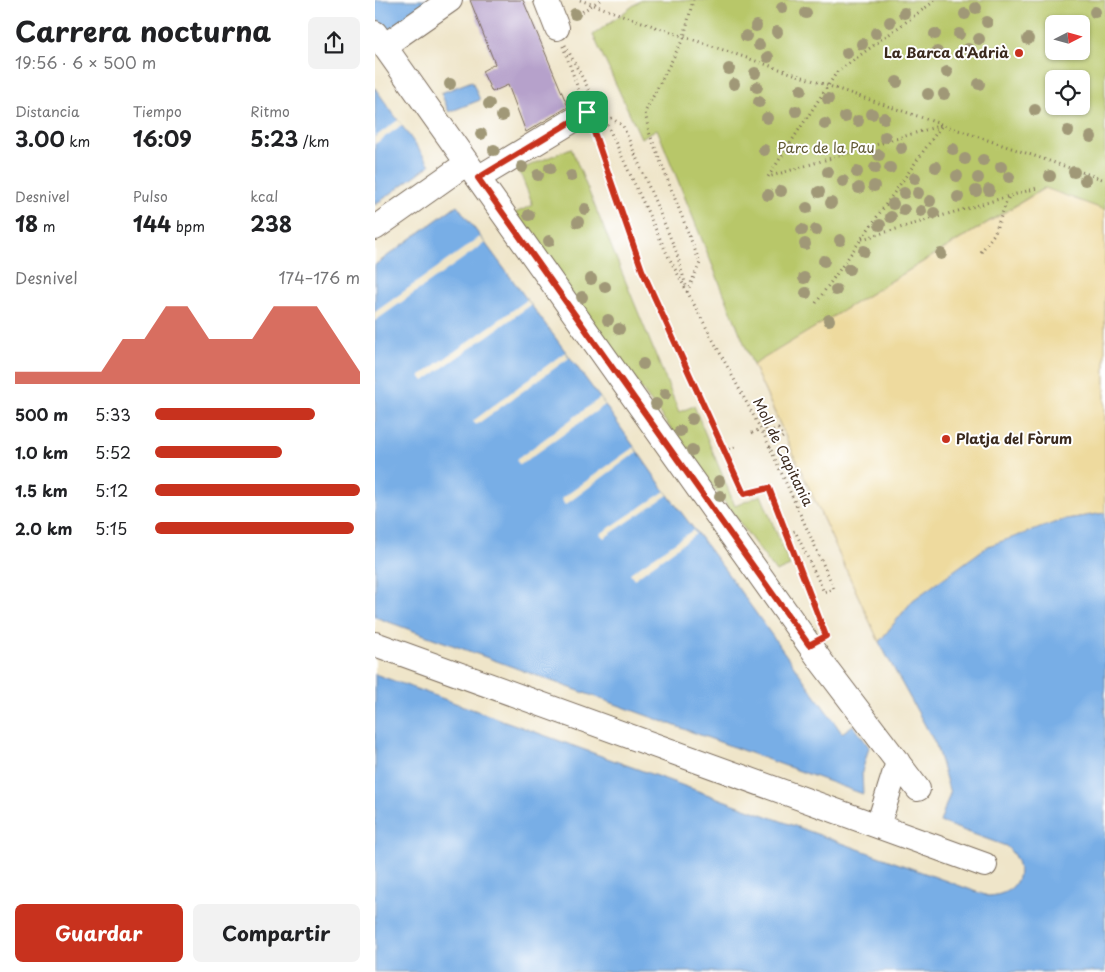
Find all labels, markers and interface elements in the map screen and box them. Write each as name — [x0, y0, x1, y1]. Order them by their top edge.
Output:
text: Carrera nocturna — [15, 9, 271, 52]
north arrow — [1045, 15, 1090, 60]
map controls — [1045, 15, 1090, 115]
button: share — [308, 17, 360, 69]
place label: La Barca d'Adrià — [884, 42, 1009, 63]
marker: La Barca d'Adrià — [1013, 47, 1025, 59]
text: 19:56 · 6 × 500 m — [15, 50, 156, 74]
button: locate — [1045, 70, 1090, 115]
pin — [566, 91, 608, 133]
icon: arrive — [573, 98, 601, 126]
text: Distancia — [15, 101, 80, 122]
text: Tiempo — [133, 101, 182, 122]
text: Ritmo — [250, 101, 290, 122]
text: 3.00 — [15, 122, 65, 154]
text: 16:09 — [133, 122, 192, 154]
text: 5:23 — [250, 122, 298, 154]
text: km — [65, 131, 90, 152]
text: /km — [298, 131, 330, 152]
park label: Parc de la Pau — [777, 137, 875, 158]
text: Desnivel — [15, 186, 70, 207]
text: Pulso — [133, 186, 168, 207]
text: kcal — [250, 186, 278, 207]
text: 18 — [15, 207, 38, 239]
text: 144 — [133, 207, 171, 239]
text: 238 — [250, 207, 292, 239]
text: m — [38, 216, 55, 237]
text: bpm — [171, 216, 205, 237]
text: Desnivel — [15, 265, 77, 289]
text: 174–176 m — [278, 265, 360, 289]
street label: Moll de Capitania — [748, 394, 819, 510]
text: 500 m — [15, 402, 68, 426]
text: 5:33 — [95, 402, 131, 426]
place label: Platja del Fòrum — [956, 428, 1072, 449]
marker: Platja del Fòrum — [940, 433, 952, 445]
text: 1.0 km — [15, 440, 68, 464]
text: 5:52 — [95, 440, 131, 464]
text: 1.5 km — [15, 478, 68, 502]
text: 5:12 — [95, 478, 128, 502]
text: 2.0 km — [15, 516, 72, 540]
text: 5:15 — [95, 516, 127, 540]
button: Guardar — [15, 904, 183, 962]
button: Compartir — [193, 904, 360, 962]

